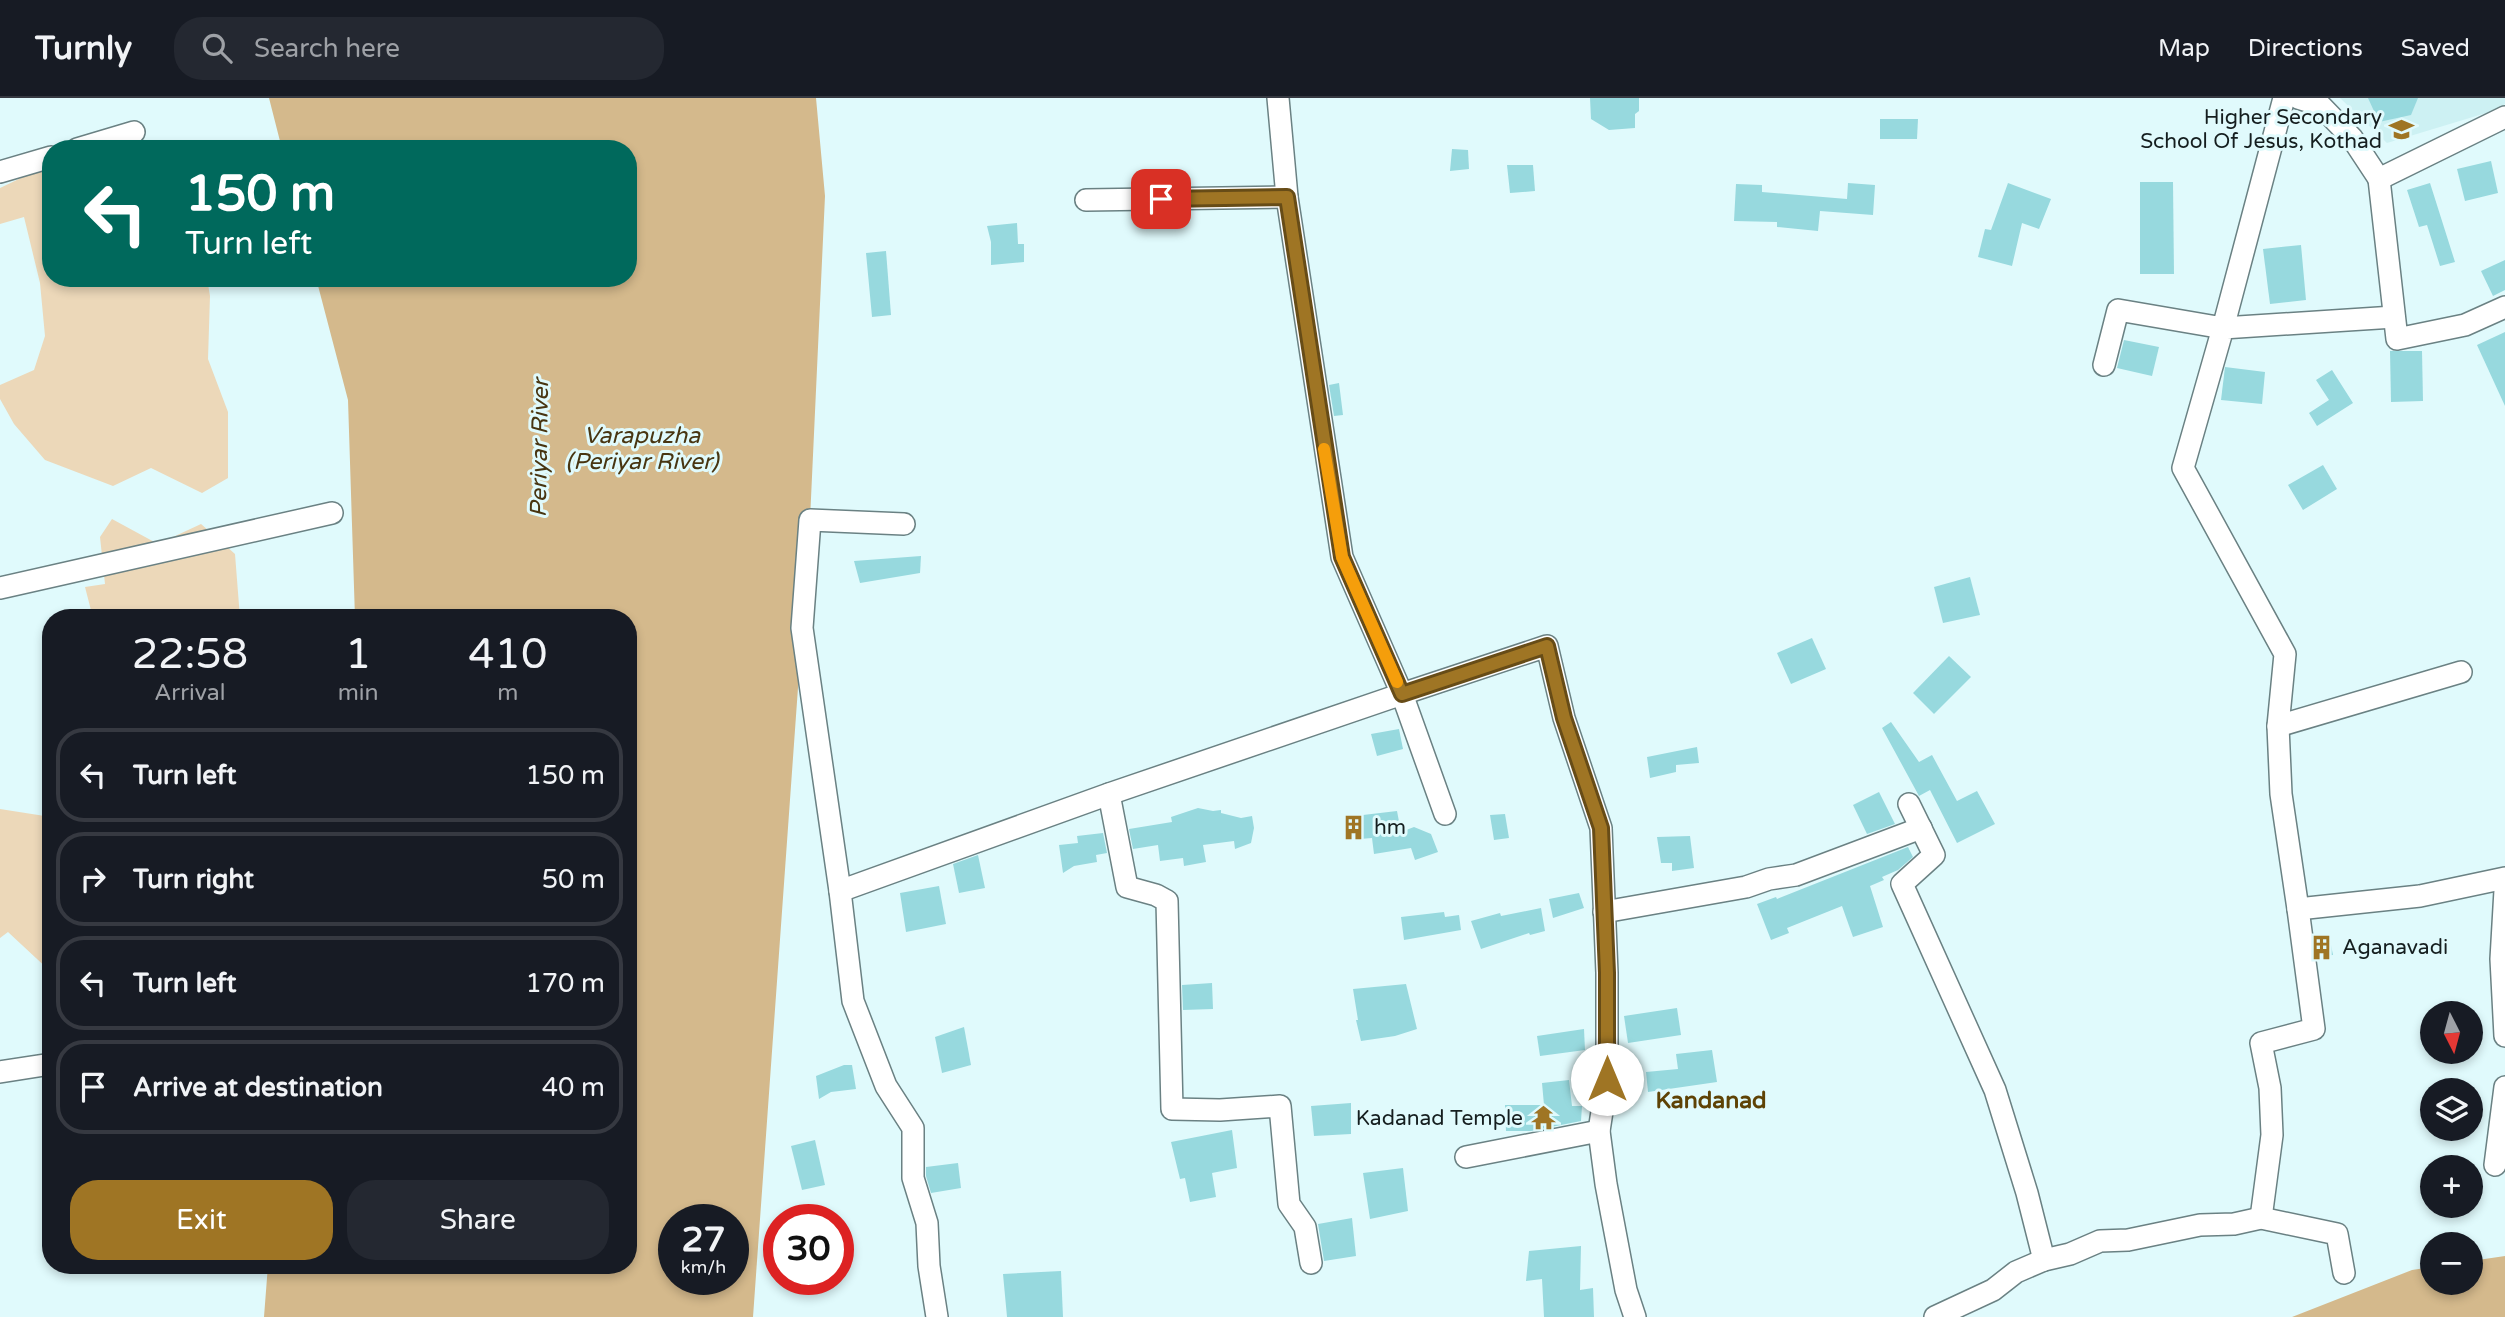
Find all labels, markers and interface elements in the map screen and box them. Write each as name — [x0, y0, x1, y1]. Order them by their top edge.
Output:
search box — [174, 17, 664, 80]
text: Turnly — [35, 29, 132, 68]
icon: search — [198, 29, 236, 67]
text: Search here — [254, 33, 400, 64]
text: Map — [2158, 34, 2210, 63]
text: Directions — [2248, 34, 2363, 63]
text: Saved — [2401, 34, 2470, 63]
place label: Higher Secondary School Of Jesus, Kothad — [2140, 105, 2382, 154]
school or university icon: Higher Secondary School Of Jesus, Kothad — [2388, 115, 2416, 143]
text: 150 m — [185, 165, 335, 224]
icon: left — [70, 168, 161, 259]
pin — [1131, 169, 1191, 229]
icon: arrive — [1142, 180, 1180, 218]
text: Turn left — [185, 225, 312, 263]
water label: Periyar River — [525, 375, 555, 518]
water label: Varapuzha (Periyar River) — [566, 422, 720, 476]
text: 22:58 — [132, 629, 248, 680]
text: 1 — [345, 629, 371, 680]
text: 410 — [468, 629, 547, 680]
text: Arrival — [154, 679, 225, 707]
text: min — [338, 679, 379, 707]
text: m — [497, 679, 518, 707]
icon: left — [74, 756, 112, 794]
text: Turn left — [133, 760, 236, 791]
text: 150 m — [525, 760, 605, 791]
building icon: hm — [1340, 813, 1368, 841]
place label: hm — [1374, 815, 1406, 840]
icon: right — [74, 860, 112, 898]
text: Turn right — [133, 864, 254, 895]
text: 50 m — [542, 864, 605, 895]
building icon: Aganavadi — [2308, 933, 2336, 961]
place label: Aganavadi — [2342, 935, 2448, 960]
icon: left — [74, 964, 112, 1002]
text: Turn left — [133, 968, 236, 999]
text: 170 m — [525, 968, 605, 999]
north arrow — [2420, 1001, 2483, 1064]
map controls — [2420, 1001, 2483, 1295]
position arrow — [1570, 1042, 1644, 1116]
icon: arrive — [74, 1068, 112, 1106]
text: Arrive at destination — [133, 1072, 383, 1103]
text: 40 m — [542, 1072, 605, 1103]
button: layers — [2420, 1078, 2483, 1141]
district label: Kandanad — [1655, 1087, 1767, 1115]
temple icon: Kadanad Temple — [1529, 1104, 1557, 1132]
place label: Kadanad Temple — [1356, 1106, 1523, 1131]
button: + — [2420, 1155, 2483, 1218]
button: Exit — [70, 1180, 333, 1260]
button: Share — [347, 1180, 609, 1260]
speed limit sign: 30 — [763, 1204, 854, 1295]
text: 27 — [682, 1219, 725, 1261]
button: − — [2420, 1232, 2483, 1295]
text: km/h — [681, 1256, 726, 1278]

